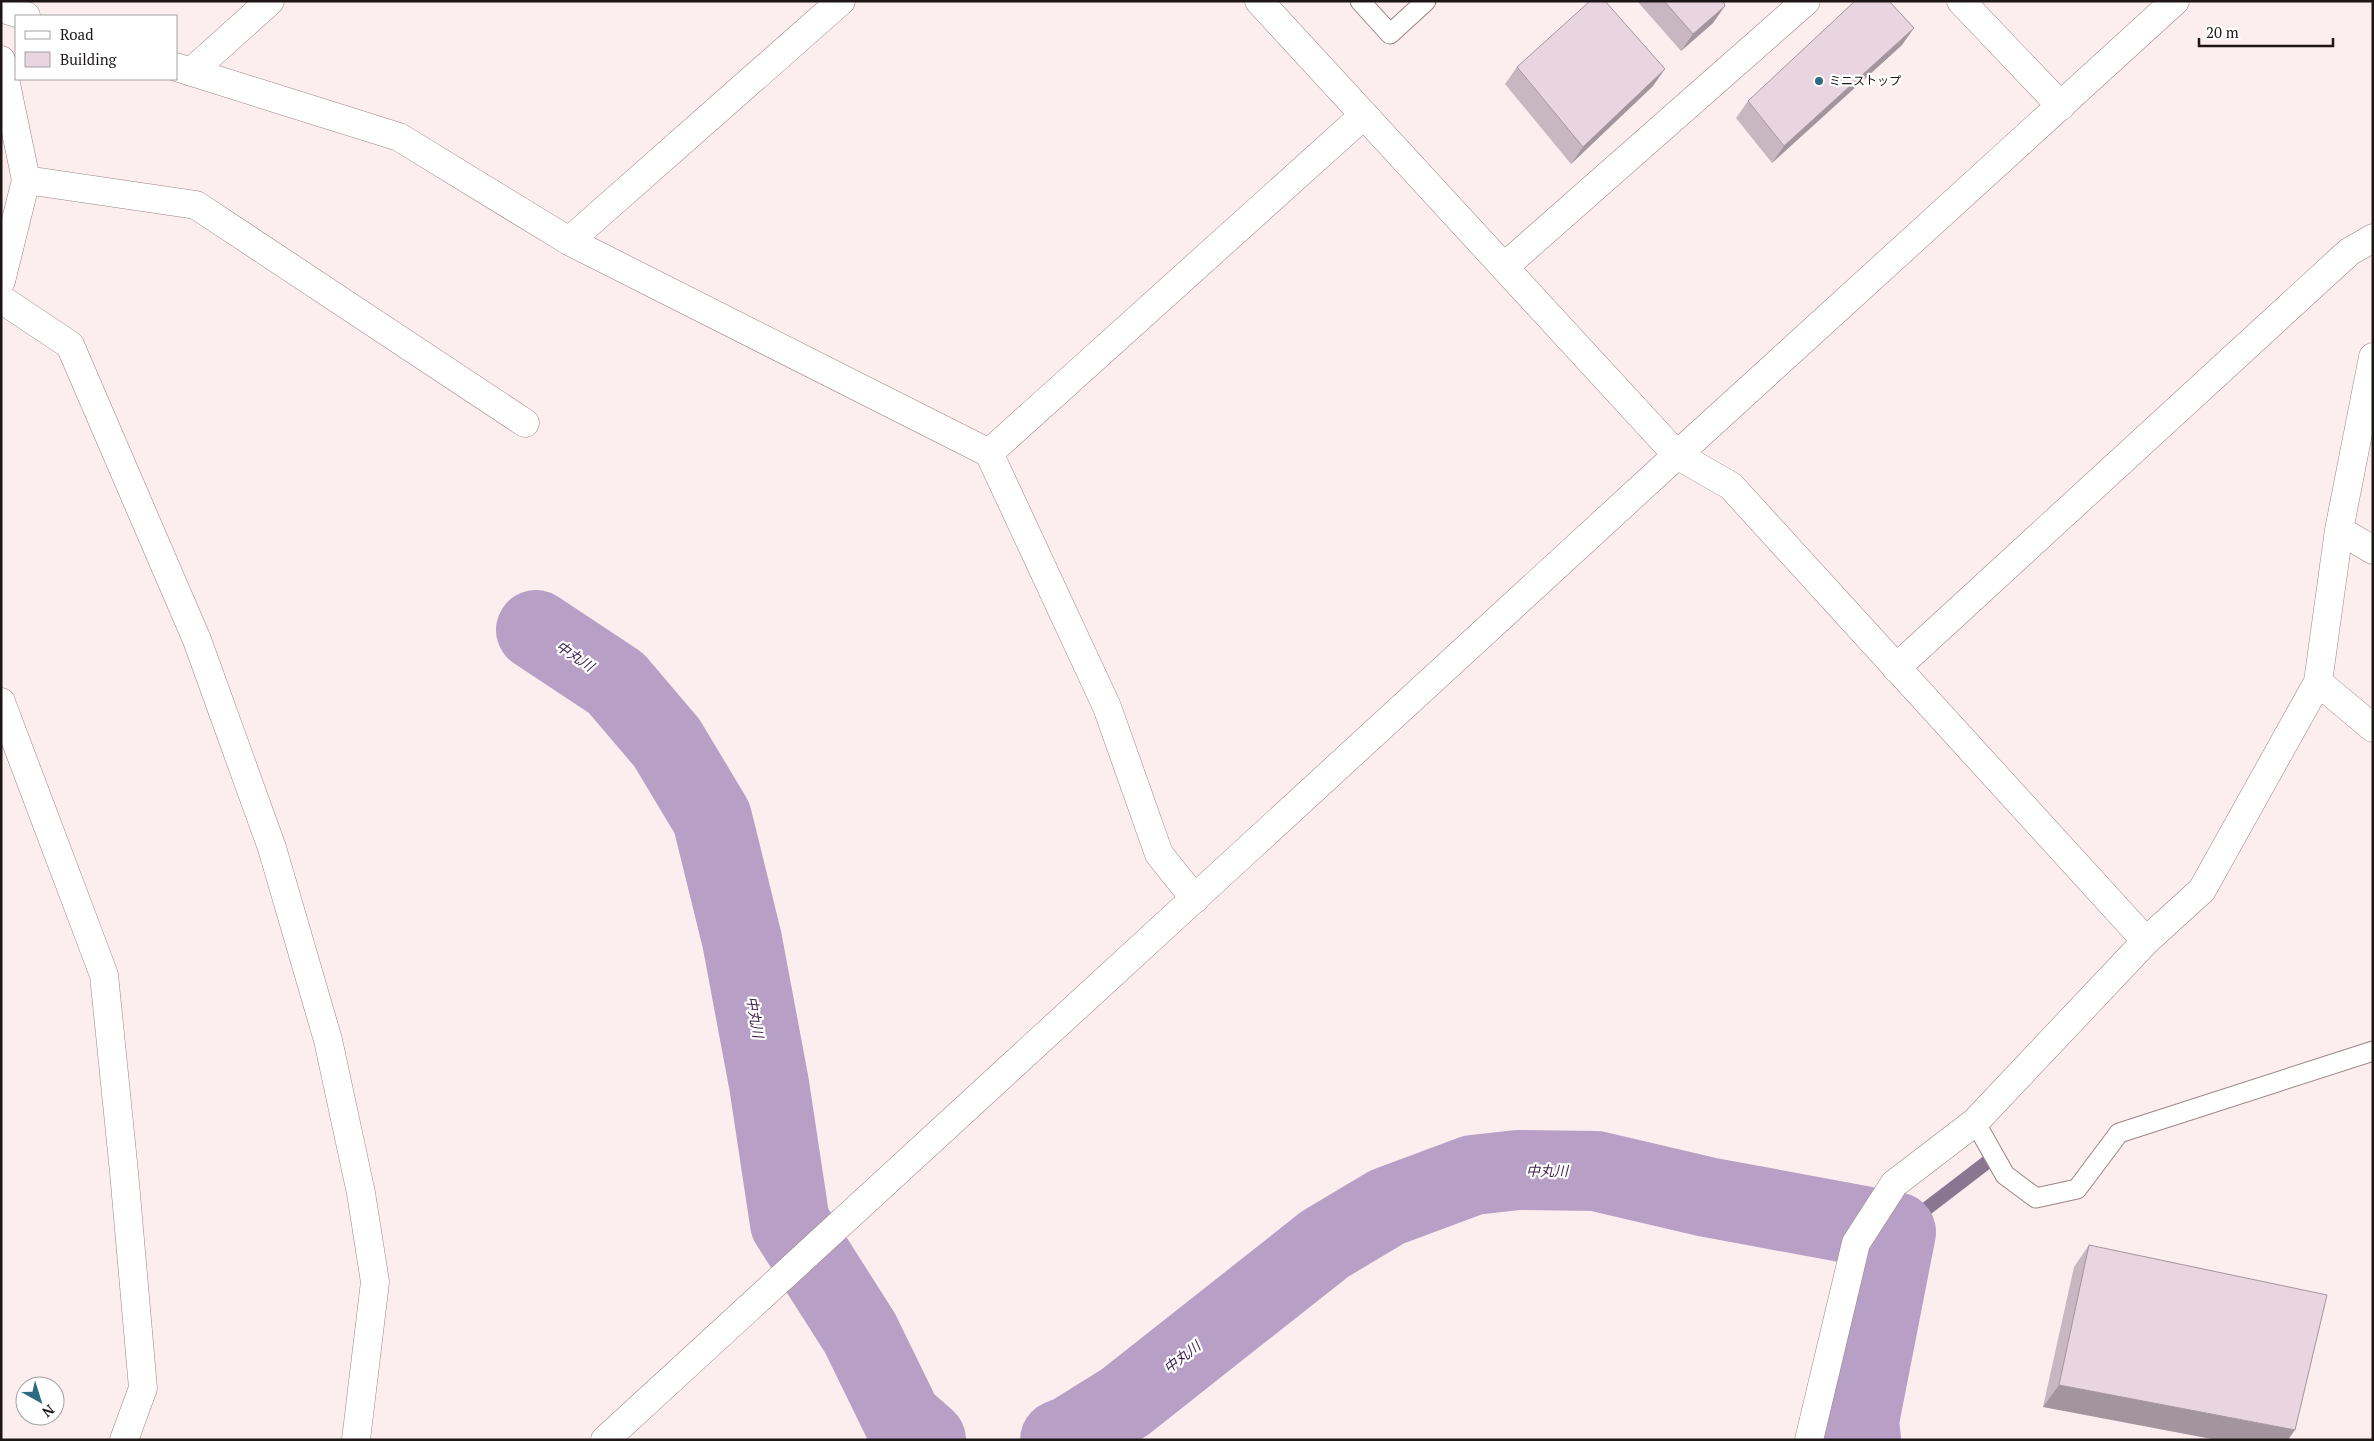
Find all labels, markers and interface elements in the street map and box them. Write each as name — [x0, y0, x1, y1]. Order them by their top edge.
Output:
legend — [15, 15, 178, 80]
scale bar — [2199, 15, 2333, 47]
text: 20 m — [2206, 22, 2239, 42]
text: Road — [60, 24, 93, 44]
text: Building — [60, 49, 118, 69]
place label: ミニストップ — [1829, 73, 1901, 88]
marker: ミニストップ — [1813, 75, 1825, 87]
water label: 中丸川 — [553, 636, 600, 676]
water label: 中丸川 — [742, 995, 769, 1041]
water label: 中丸川 — [1526, 1161, 1570, 1180]
water label: 中丸川 — [1159, 1335, 1206, 1377]
north arrow — [15, 1376, 65, 1426]
text: N — [38, 1401, 59, 1422]

